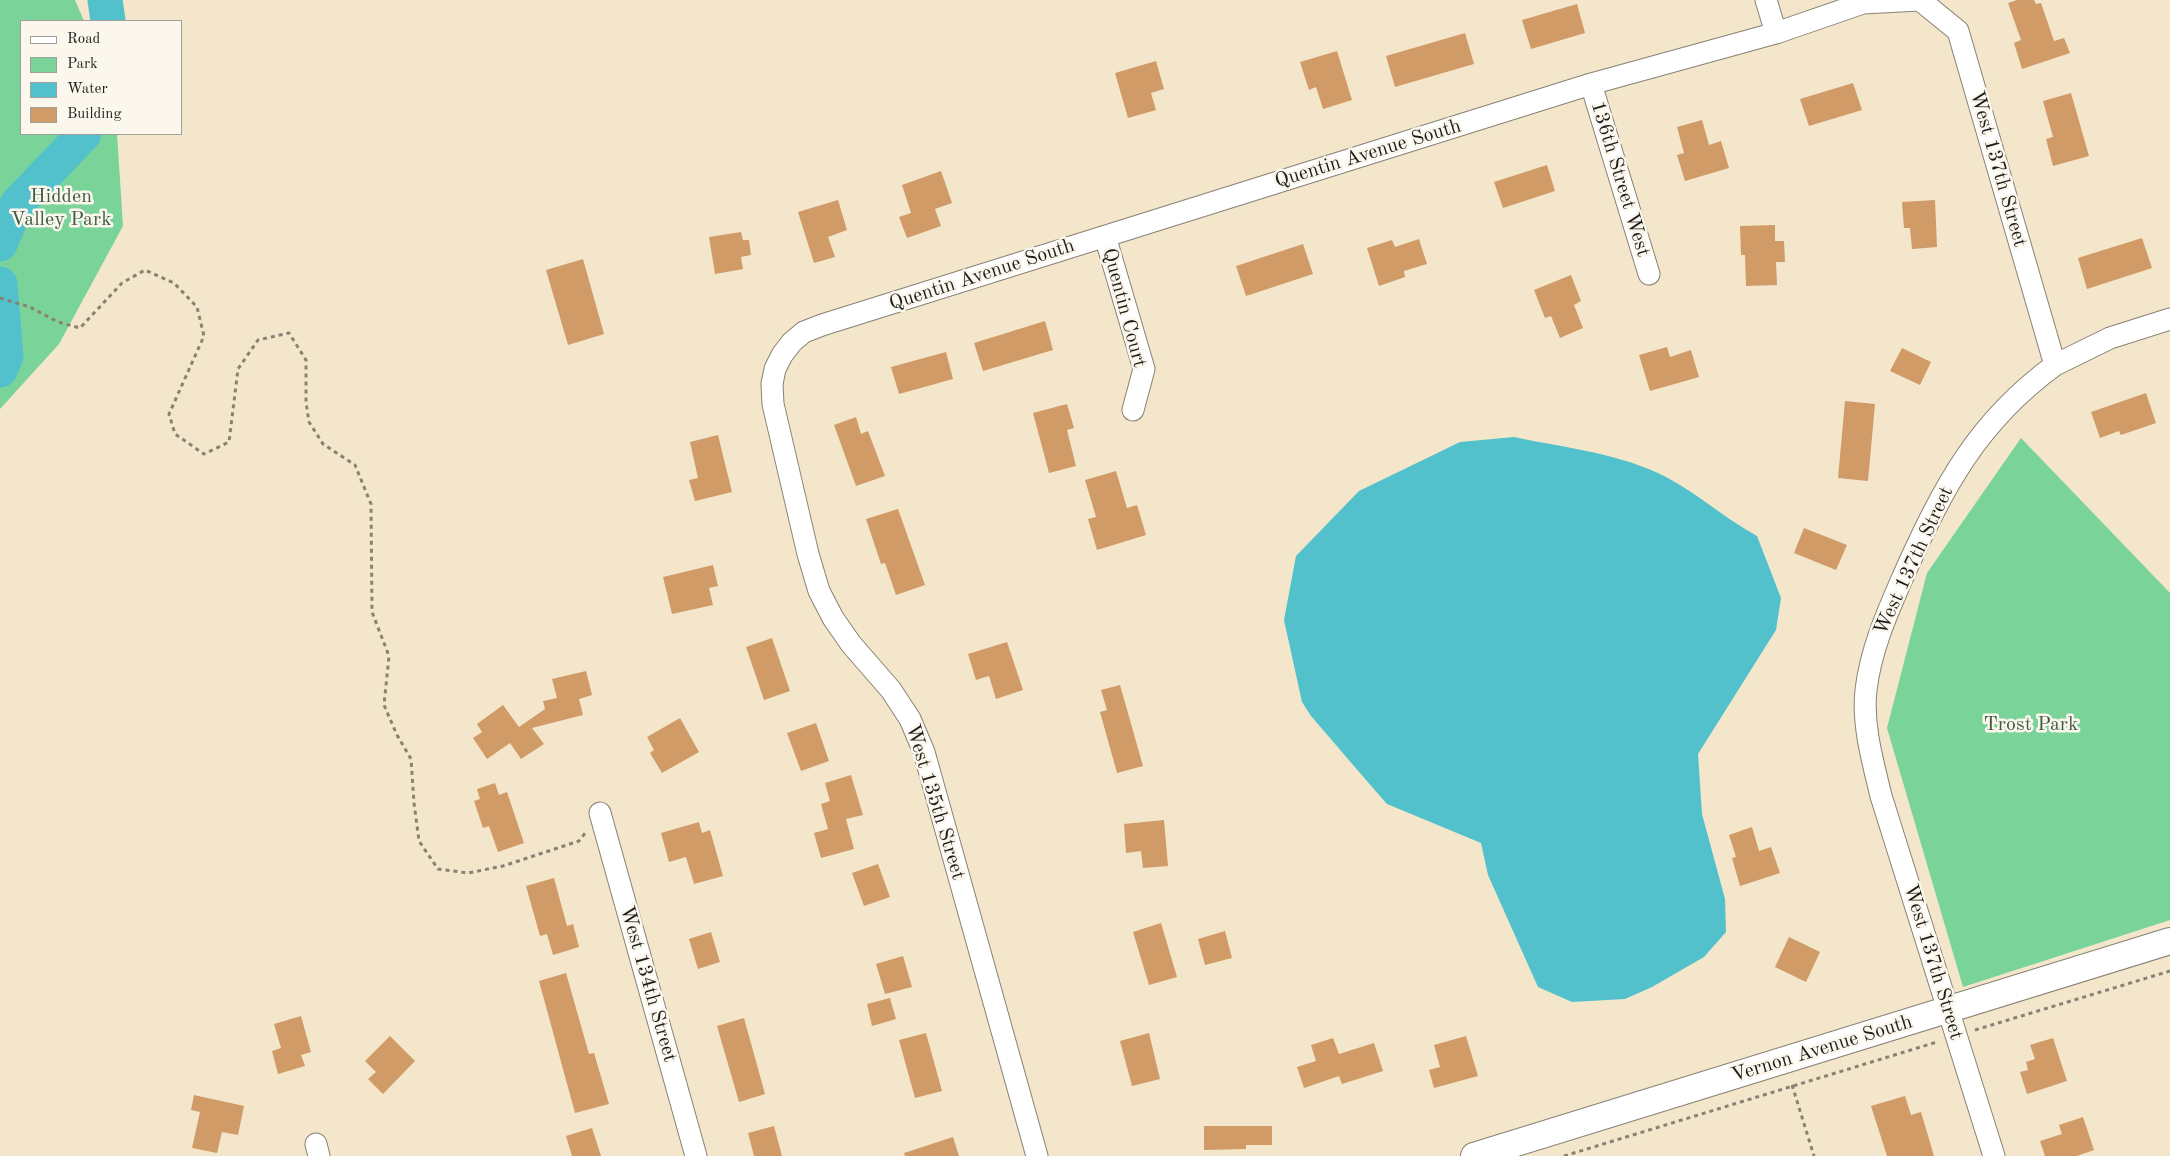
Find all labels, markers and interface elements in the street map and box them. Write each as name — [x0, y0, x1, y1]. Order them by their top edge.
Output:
legend — [20, 20, 182, 135]
text: Road — [67, 32, 100, 47]
text: Park — [67, 57, 98, 72]
text: Water — [67, 82, 108, 97]
street label: West 137th Street — [1964, 88, 2032, 250]
street label: 136th Street West — [1585, 98, 1655, 260]
text: Building — [67, 107, 122, 122]
street label: Quentin Avenue South — [1272, 114, 1464, 194]
park label: Hidden Valley Park — [10, 185, 112, 232]
street label: Quentin Avenue South — [886, 234, 1078, 316]
street label: Quentin Court — [1097, 246, 1151, 370]
street label: West 137th Street — [1869, 483, 1959, 639]
park label: Trost Park — [1984, 713, 2078, 737]
street label: West 135th Street — [900, 721, 970, 883]
street label: West 137th Street — [1898, 881, 1968, 1043]
street label: West 134th Street — [614, 903, 682, 1065]
street label: Vernon Avenue South — [1729, 1010, 1915, 1088]

